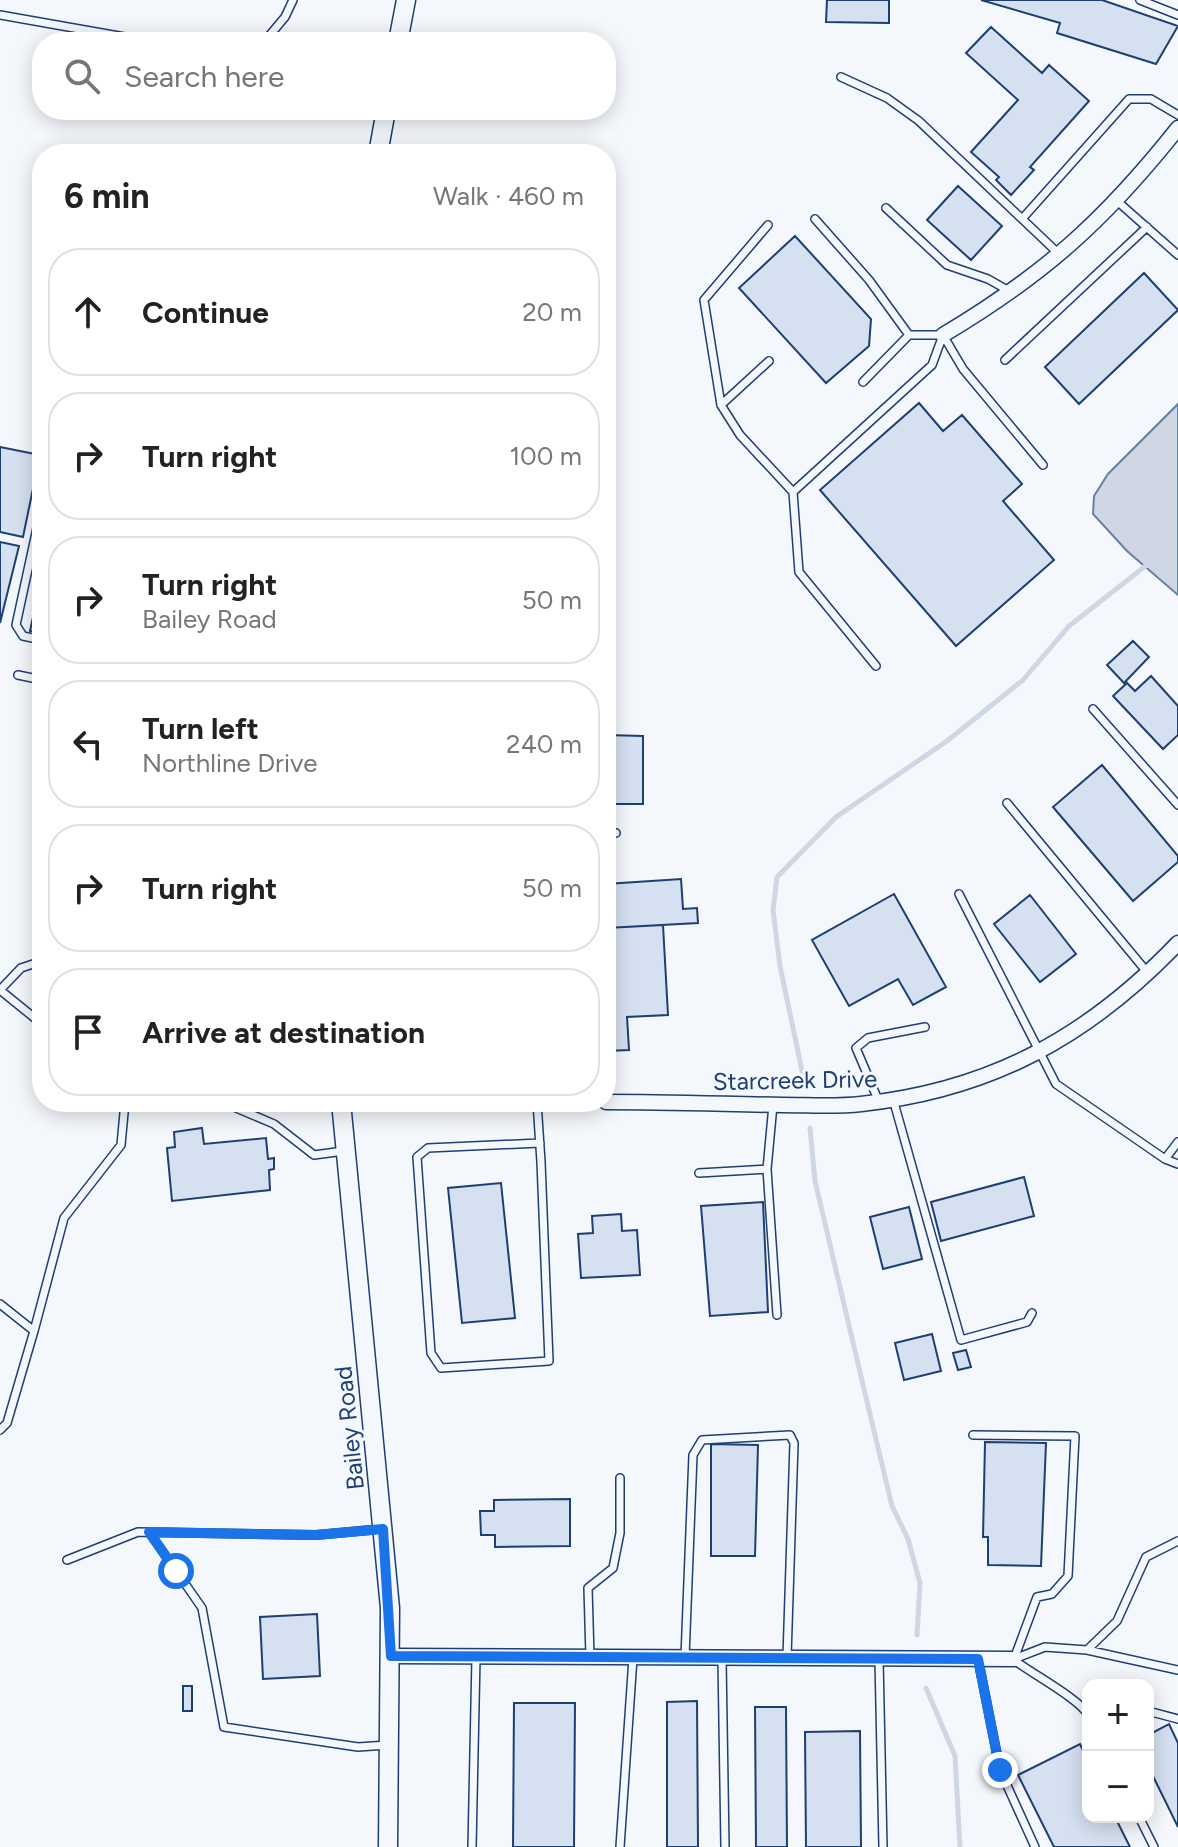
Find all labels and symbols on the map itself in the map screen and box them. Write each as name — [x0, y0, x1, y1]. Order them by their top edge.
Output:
street label: Starcreek Drive — [713, 1064, 877, 1096]
street label: Bailey Road — [328, 1365, 370, 1491]
route start — [158, 1553, 194, 1589]
route end — [982, 1752, 1018, 1788]

